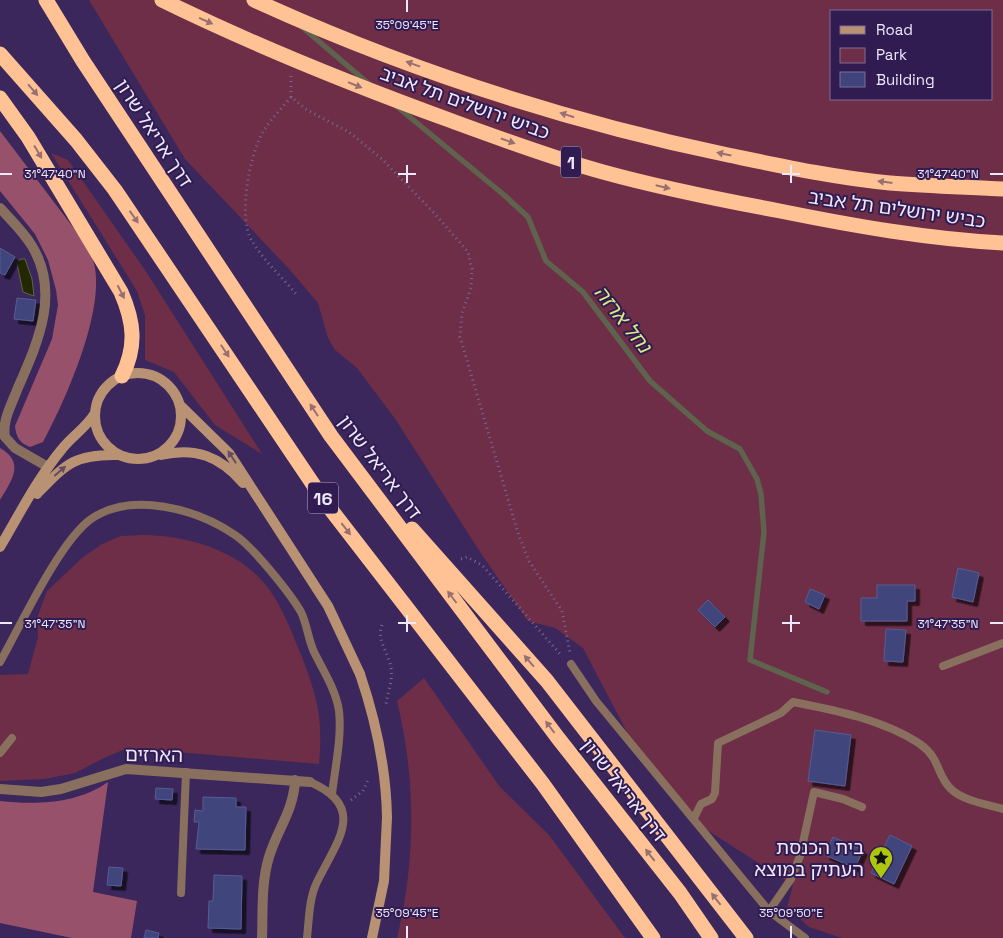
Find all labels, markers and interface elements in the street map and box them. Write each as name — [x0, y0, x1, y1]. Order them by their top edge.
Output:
legend — [830, 10, 993, 100]
one-way arrow — [199, 17, 213, 25]
text: 35°09'45"E — [375, 17, 439, 33]
text: Road — [876, 20, 913, 39]
text: Park — [876, 45, 907, 64]
one-way arrow — [405, 60, 420, 67]
street label: כביש ירושלים תל אביב — [377, 61, 553, 145]
text: Building — [876, 70, 935, 89]
street label: דרך אריאל שרון — [110, 74, 198, 192]
one-way arrow — [348, 81, 363, 89]
one-way arrow — [28, 83, 39, 96]
one-way arrow — [559, 110, 574, 118]
one-way arrow — [500, 138, 515, 145]
one-way arrow — [33, 146, 42, 159]
road number: 1 — [561, 146, 581, 178]
one-way arrow — [717, 150, 732, 158]
text: 31°47'40"N — [24, 166, 86, 182]
text: 31°47'40"N — [917, 166, 979, 182]
one-way arrow — [876, 178, 892, 186]
one-way arrow — [656, 183, 671, 191]
street label: כביש ירושלים תל אביב — [807, 184, 987, 234]
one-way arrow — [129, 210, 139, 224]
water label: נחל ארזה — [589, 280, 658, 359]
one-way arrow — [117, 285, 125, 299]
one-way arrow — [221, 345, 230, 358]
one-way arrow — [309, 404, 319, 417]
street label: דרך אריאל שרון — [333, 410, 427, 524]
one-way arrow — [227, 450, 236, 464]
one-way arrow — [54, 466, 66, 477]
road number: 16 — [308, 482, 338, 514]
one-way arrow — [341, 522, 351, 536]
one-way arrow — [447, 590, 457, 604]
text: 31°47'35"N — [24, 616, 86, 632]
text: 31°47'35"N — [917, 616, 979, 632]
one-way arrow — [523, 656, 535, 668]
one-way arrow — [544, 721, 555, 734]
street label: דרך אריאל שרון — [576, 733, 672, 847]
street label: הארזים — [125, 742, 183, 768]
place label: בית הכנסת העתיק במוצא — [754, 835, 864, 882]
place icon: בית הכנסת העתיק במוצא — [868, 845, 894, 879]
one-way arrow — [645, 849, 656, 862]
one-way arrow — [710, 893, 721, 906]
text: 35°09'45"E — [375, 905, 439, 921]
text: 35°09'50"E — [759, 905, 823, 921]

